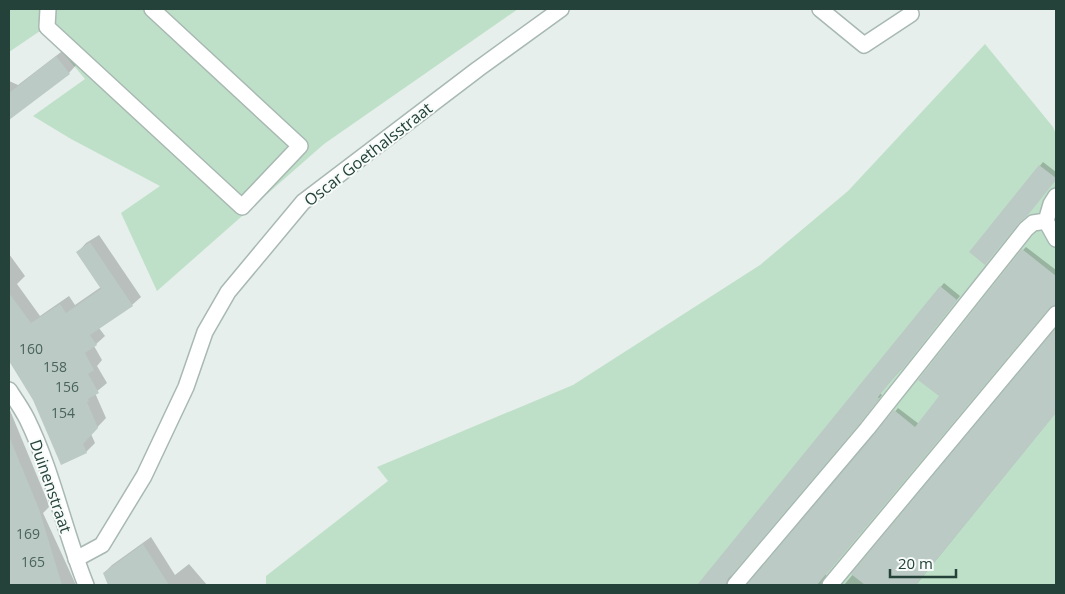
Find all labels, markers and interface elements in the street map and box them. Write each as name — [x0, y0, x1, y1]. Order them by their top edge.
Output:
street label: Oscar Goethalsstraat — [299, 97, 437, 211]
house number: 160 — [19, 339, 43, 358]
house number: 158 — [43, 357, 67, 376]
house number: 156 — [55, 377, 79, 396]
house number: 154 — [51, 403, 75, 422]
street label: Duinenstraat — [25, 436, 77, 536]
house number: 169 — [16, 524, 40, 543]
scale bar — [890, 546, 956, 578]
house number: 165 — [21, 552, 45, 571]
text: 20 m — [898, 553, 933, 573]

